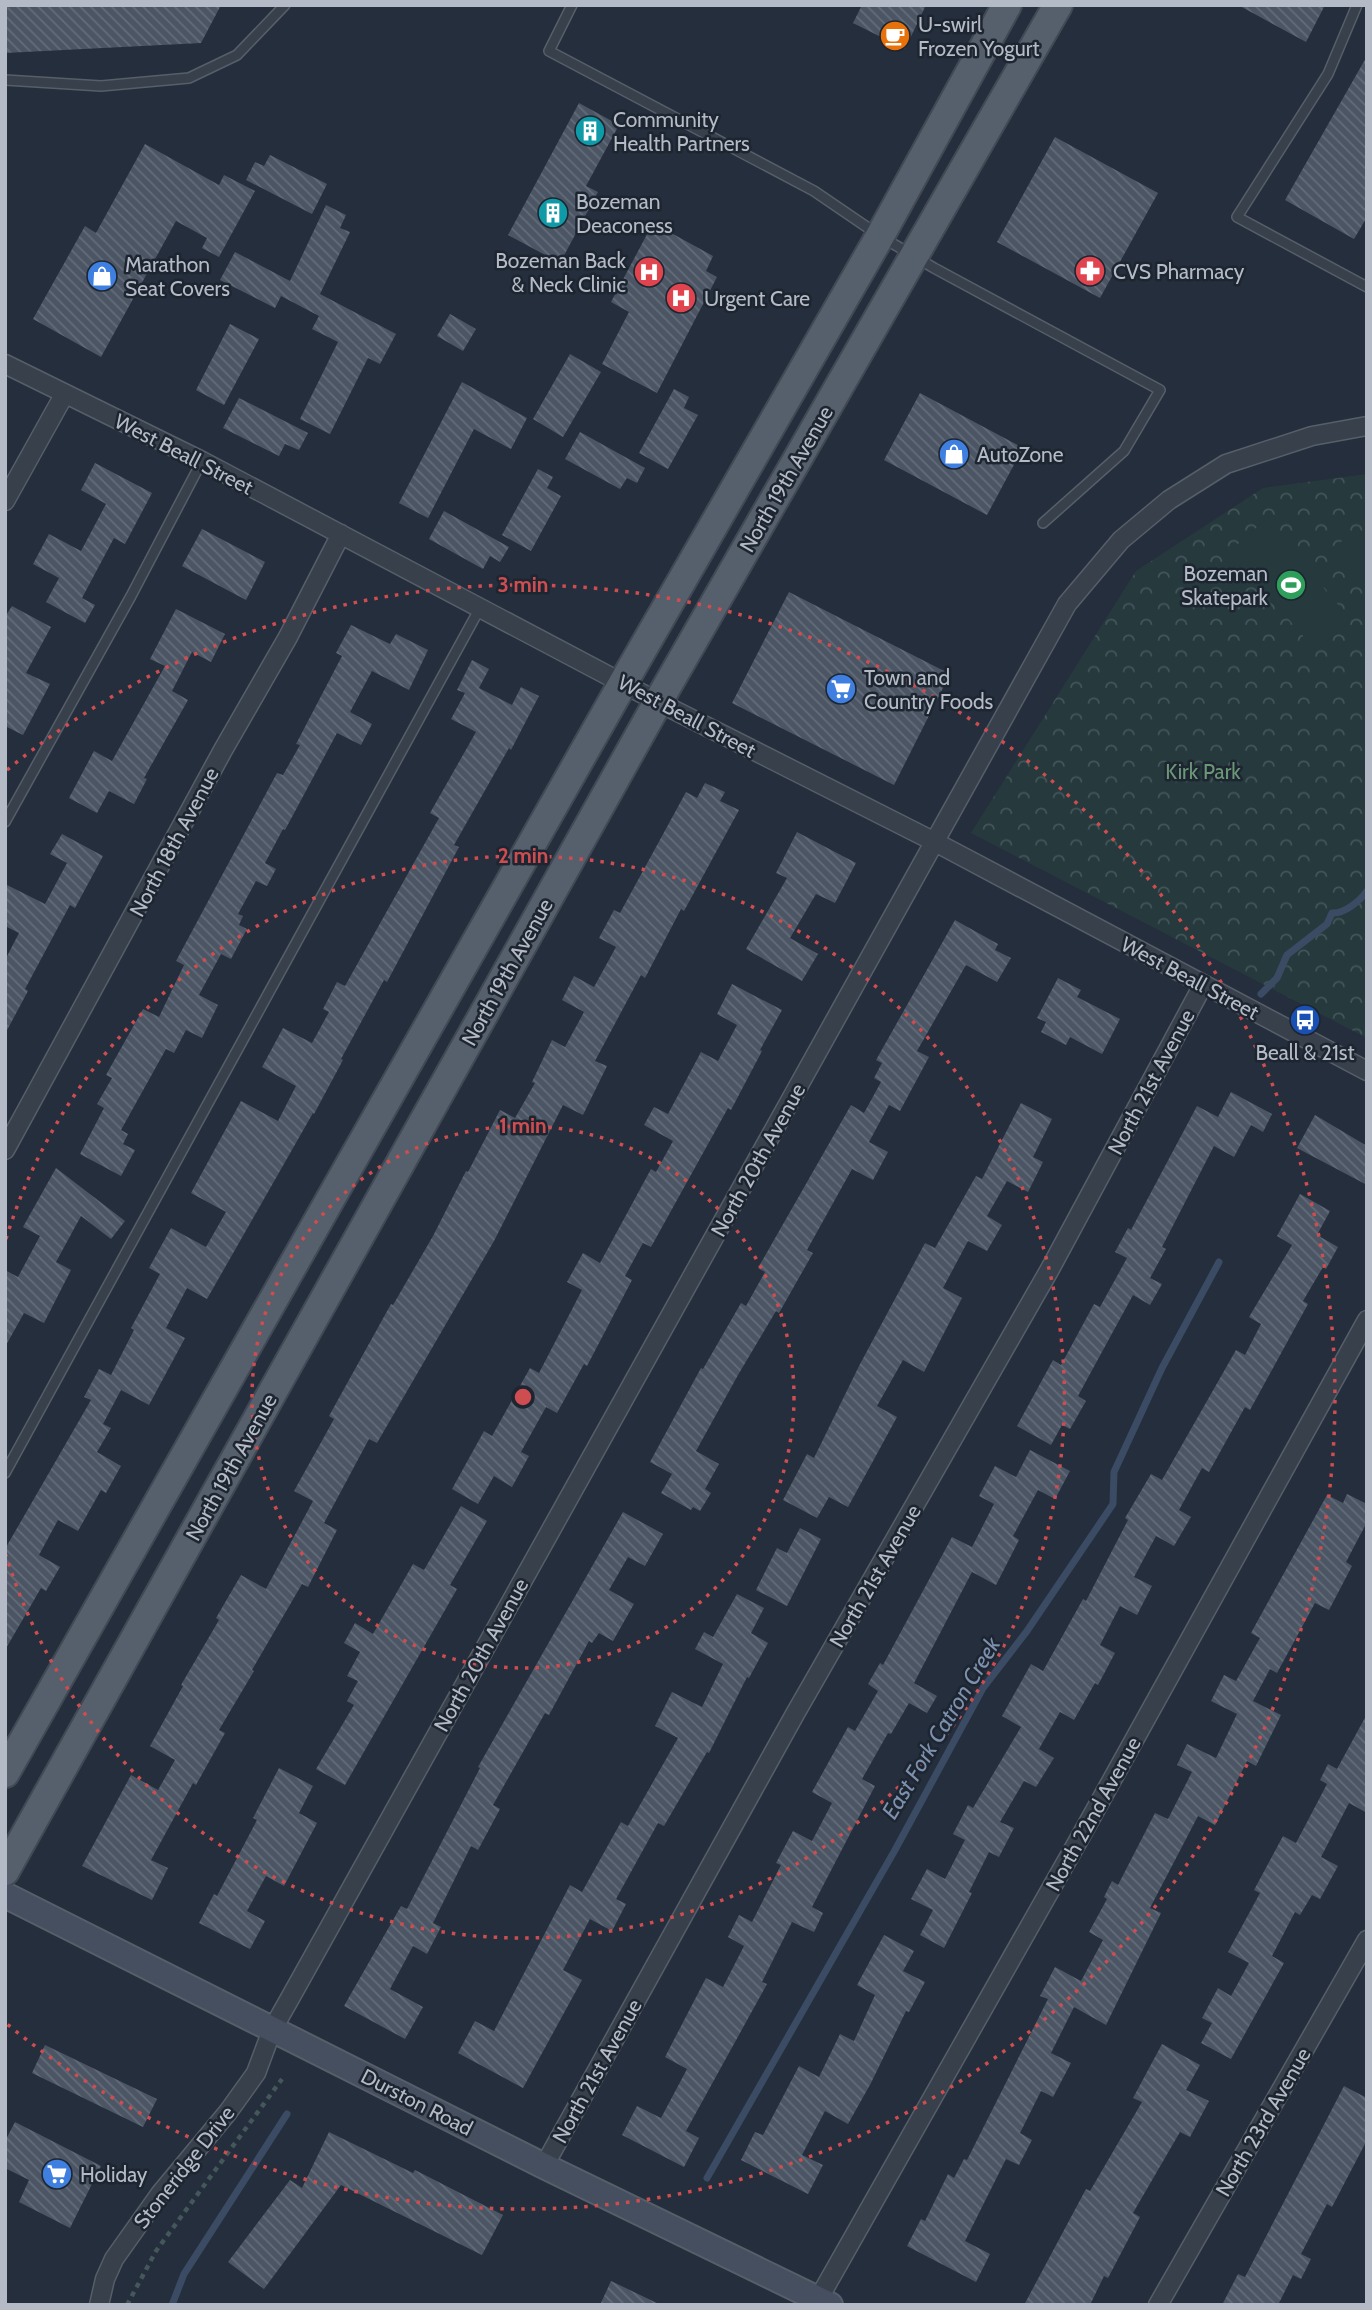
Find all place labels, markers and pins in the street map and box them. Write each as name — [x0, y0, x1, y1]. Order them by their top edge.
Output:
place label: U-swirl Frozen Yogurt — [918, 12, 1039, 61]
cafe icon: U-swirl Frozen Yogurt — [878, 19, 912, 53]
place label: Community Health Partners — [613, 107, 750, 156]
building icon: Community Health Partners — [573, 114, 607, 148]
place label: Bozeman Deaconess — [576, 189, 673, 238]
building icon: Bozeman Deaconess — [536, 196, 570, 230]
place label: Bozeman Back & Neck Clinic — [495, 248, 627, 297]
place label: Marathon Seat Covers — [125, 252, 230, 301]
pharmacy icon: CVS Pharmacy — [1073, 254, 1107, 288]
hospital icon: Bozeman Back & Neck Clinic — [632, 255, 666, 289]
shop icon: Marathon Seat Covers — [85, 259, 119, 293]
place label: CVS Pharmacy — [1113, 259, 1245, 284]
hospital icon: Urgent Care — [664, 281, 698, 315]
place label: Urgent Care — [704, 286, 810, 311]
shop icon: AutoZone — [937, 437, 971, 471]
place label: AutoZone — [977, 442, 1064, 467]
place label: Bozeman Skatepark — [1181, 561, 1269, 610]
sports icon: Bozeman Skatepark — [1274, 568, 1308, 602]
place label: Town and Country Foods — [864, 665, 994, 714]
supermarket icon: Town and Country Foods — [824, 672, 858, 706]
bus stop icon: Beall & 21st — [1288, 1003, 1322, 1037]
place label: Beall & 21st — [1255, 1040, 1355, 1065]
centre of rings — [511, 1385, 535, 1409]
supermarket icon: Holiday — [40, 2157, 74, 2191]
place label: Holiday — [80, 2162, 148, 2187]

